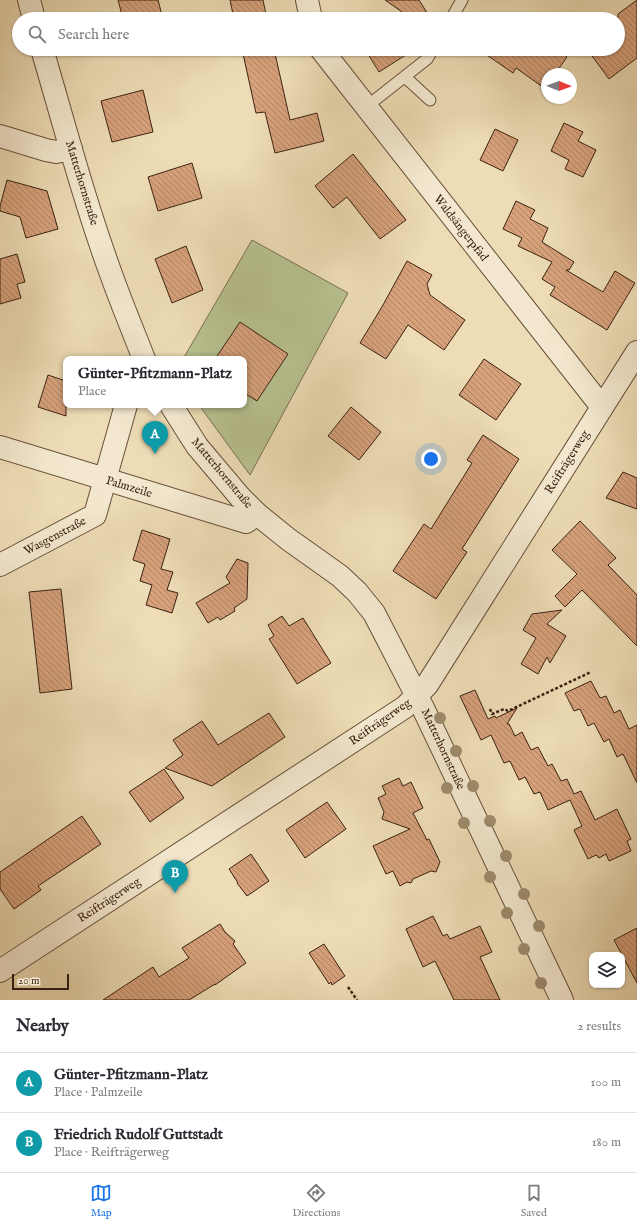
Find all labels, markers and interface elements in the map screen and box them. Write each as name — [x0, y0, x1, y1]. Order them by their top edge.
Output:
search box — [12, 12, 625, 56]
icon: search — [26, 23, 48, 45]
text: Search here — [58, 25, 129, 44]
north arrow — [541, 68, 577, 104]
street label: Matterhornstraße — [62, 139, 102, 228]
street label: Waldsängerpfad — [430, 192, 492, 265]
popup — [63, 356, 247, 408]
text: Günter-Pfitzmann-Platz — [78, 364, 232, 383]
text: Place — [78, 383, 106, 400]
pin: A — [142, 421, 168, 454]
street label: Reifträgerweg — [542, 427, 593, 497]
street label: Matterhornstraße — [188, 435, 256, 512]
your location — [421, 449, 441, 469]
street label: Palmzeile — [104, 473, 154, 501]
street label: Wasgenstraße — [21, 513, 89, 559]
street label: Reifträgerweg — [346, 695, 414, 749]
street label: Matterhornstraße — [418, 706, 469, 792]
pin: B — [162, 860, 188, 893]
street label: Reifträgerweg — [75, 874, 144, 926]
map controls — [589, 952, 625, 988]
button: layers — [589, 952, 625, 988]
scale bar — [12, 972, 69, 991]
text: 20 m — [18, 974, 39, 988]
text: Nearby — [16, 1016, 69, 1037]
text: 2 results — [577, 1018, 621, 1035]
text: Günter-Pfitzmann-Platz — [54, 1065, 208, 1084]
text: A — [25, 1074, 33, 1091]
text: 100 m — [591, 1074, 621, 1091]
text: Place · Palmzeile — [54, 1084, 142, 1101]
text: Friedrich Rudolf Guttstadt — [54, 1125, 223, 1144]
text: B — [25, 1134, 33, 1151]
text: 180 m — [592, 1134, 621, 1151]
text: Place · Reifträgerweg — [54, 1144, 169, 1161]
tab: Map — [90, 1182, 112, 1220]
tab: Directions — [293, 1182, 340, 1220]
tab: Saved — [521, 1182, 547, 1220]

